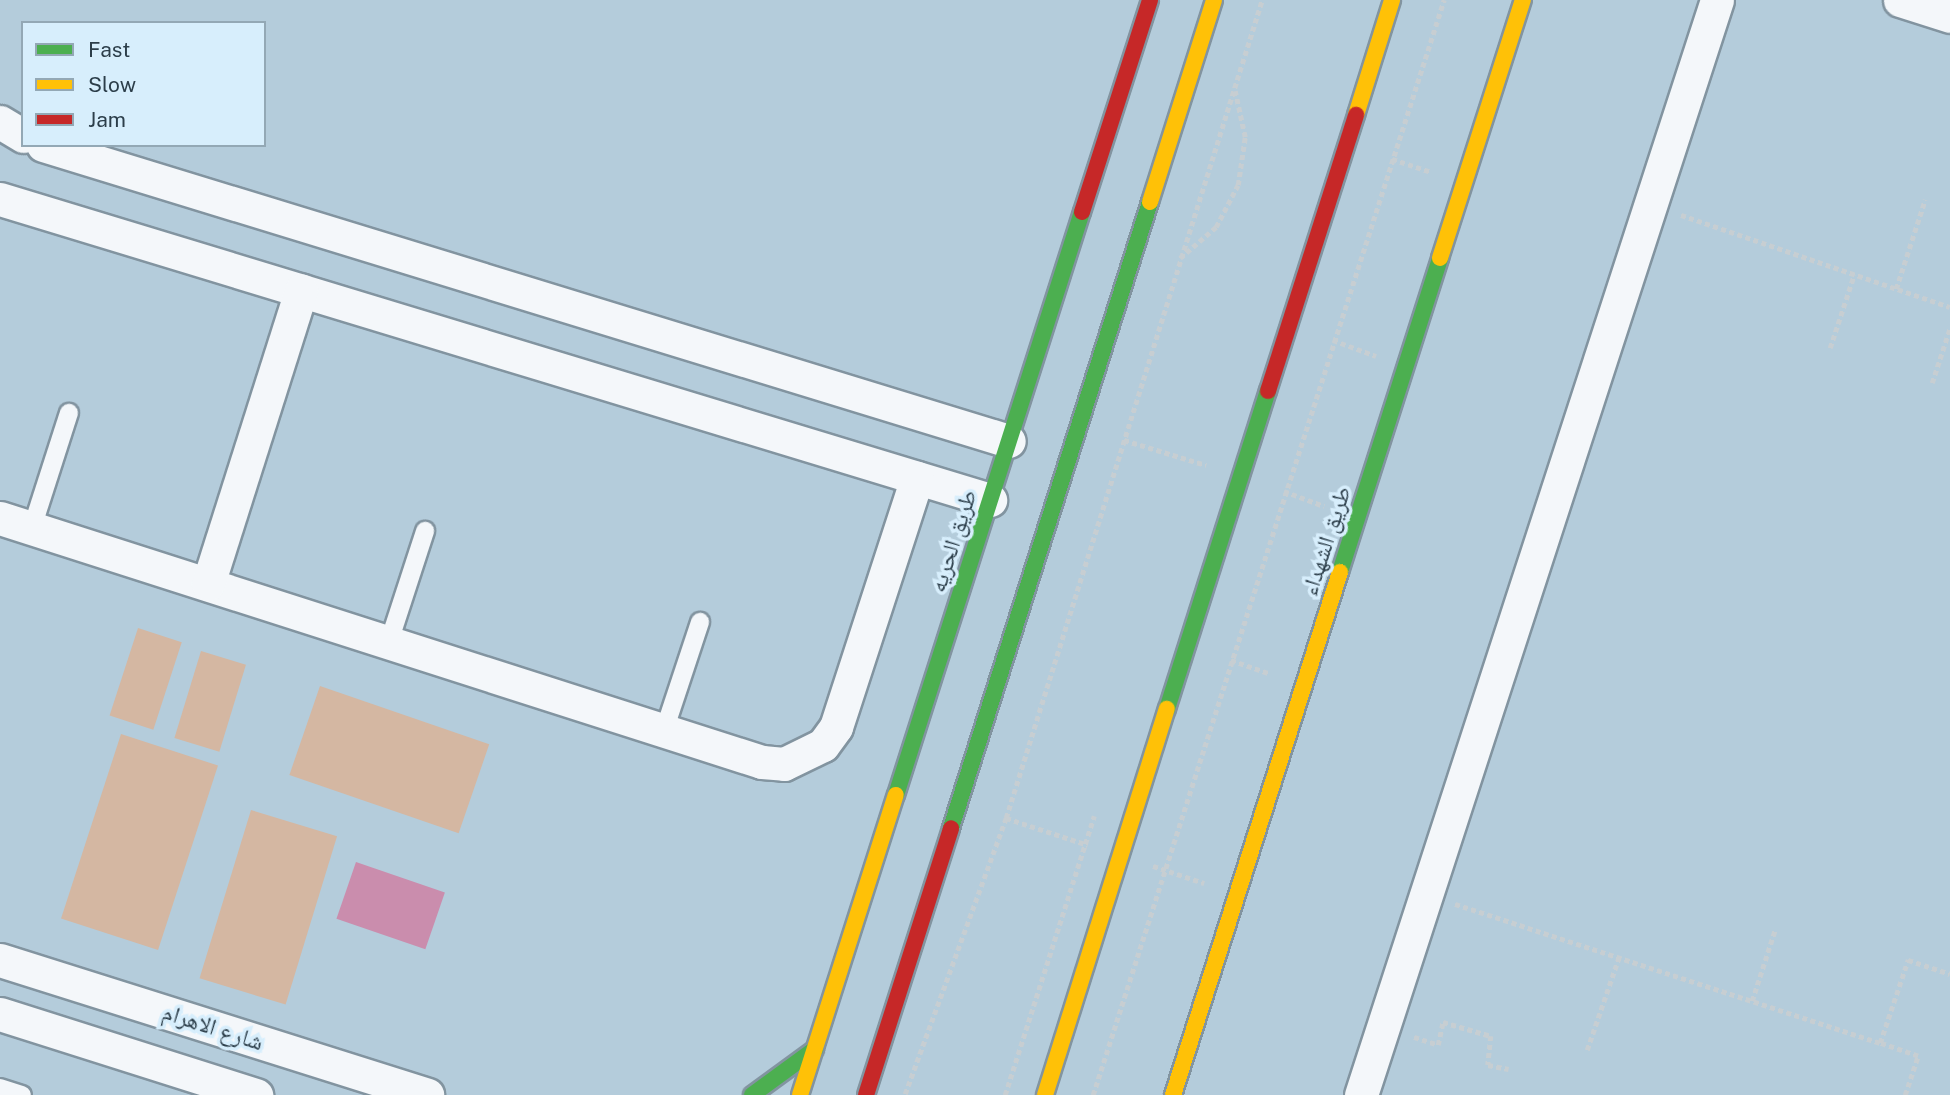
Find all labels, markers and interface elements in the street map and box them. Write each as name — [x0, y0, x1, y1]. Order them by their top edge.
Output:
legend — [21, 21, 266, 147]
text: Fast — [88, 37, 130, 62]
text: Slow — [88, 72, 136, 97]
text: Jam — [88, 107, 126, 132]
street label: طريق الشهداء — [1295, 483, 1357, 599]
street label: طريق الحريه — [924, 486, 982, 596]
street label: شارع الاهرام — [159, 998, 267, 1056]

